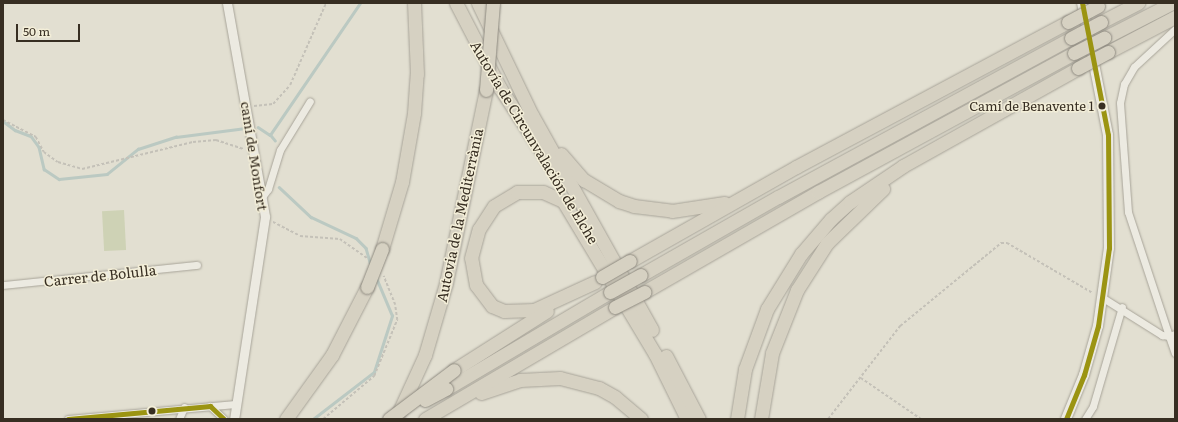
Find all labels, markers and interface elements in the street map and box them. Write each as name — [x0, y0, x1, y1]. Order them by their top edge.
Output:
scale bar — [18, 16, 82, 42]
text: 50 m — [23, 22, 50, 40]
street label: Autovía de Circunvalación de Elche — [468, 37, 602, 247]
place label: Camí de Benavente 1 — [969, 98, 1094, 114]
street label: camí de Monfort — [238, 100, 272, 212]
marker: Camí de Benavente 1 — [1097, 101, 1107, 111]
street label: Autovia de la Mediterrània — [432, 127, 486, 303]
street label: Carrer de Bolulla — [43, 261, 157, 289]
unlabelled marker — [147, 406, 157, 416]

